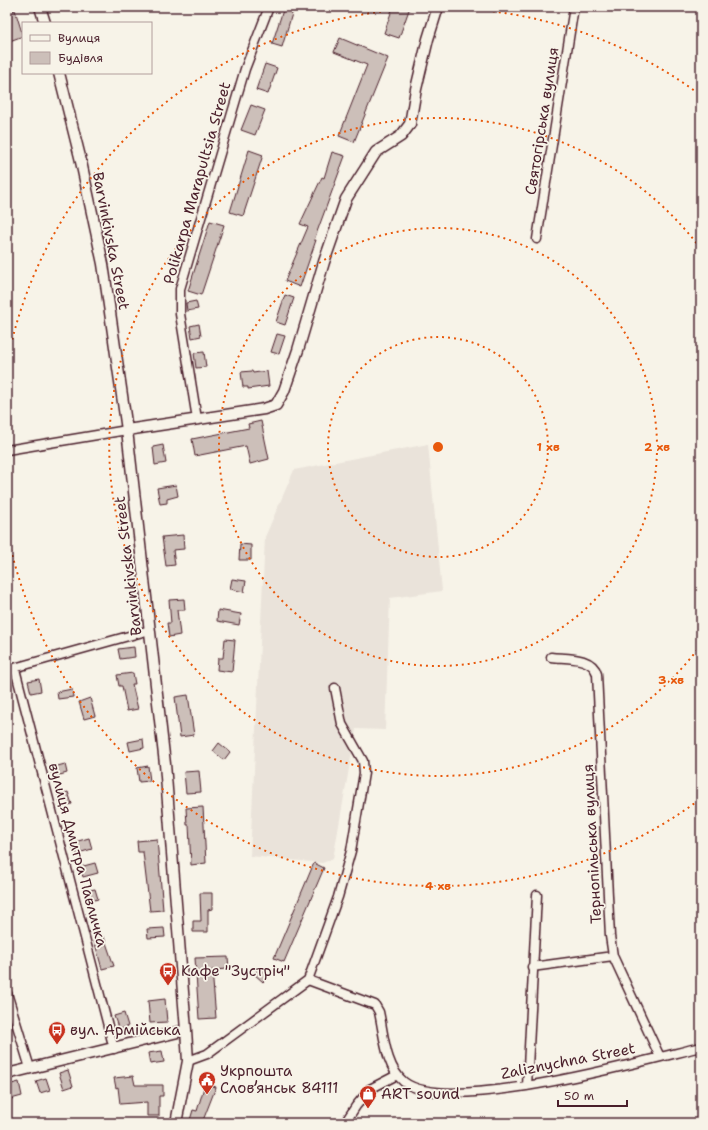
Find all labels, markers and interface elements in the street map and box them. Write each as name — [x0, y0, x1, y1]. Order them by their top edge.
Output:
legend — [22, 22, 152, 74]
text: Вулиця — [58, 30, 100, 46]
street label: Святогірська вулиця — [520, 46, 564, 196]
text: Будівля — [58, 50, 103, 66]
street label: Polikarpa Marapultsia Street — [159, 80, 235, 286]
street label: Barvinkivska Street — [88, 170, 134, 312]
text: 1 хв — [536, 439, 560, 455]
text: 2 хв — [644, 439, 670, 455]
centre of rings — [431, 440, 445, 454]
street label: Barvinkivska Street — [110, 495, 146, 637]
text: 3 хв — [658, 672, 684, 688]
street label: вулиця Дмитра Павличка — [44, 761, 112, 950]
street label: Тернопільська вулиця — [578, 764, 606, 924]
text: 4 хв — [425, 878, 451, 894]
bus stop icon: Кафе "Зустріч" — [158, 961, 178, 986]
place label: Кафе "Зустріч" — [181, 961, 290, 981]
bus stop icon: вул. Армійська — [47, 1020, 67, 1045]
place label: вул. Армійська — [70, 1020, 181, 1040]
street label: Zaliznychna Street — [499, 1038, 637, 1084]
place label: Укрпошта Слов’янськ 84111 — [220, 1061, 339, 1098]
public building icon: Укрпошта Слов’янськ 84111 — [197, 1070, 217, 1095]
scale bar — [558, 1082, 627, 1108]
shop icon: ART sound — [358, 1084, 378, 1109]
place label: ART sound — [381, 1084, 460, 1104]
text: 50 m — [564, 1088, 594, 1104]

